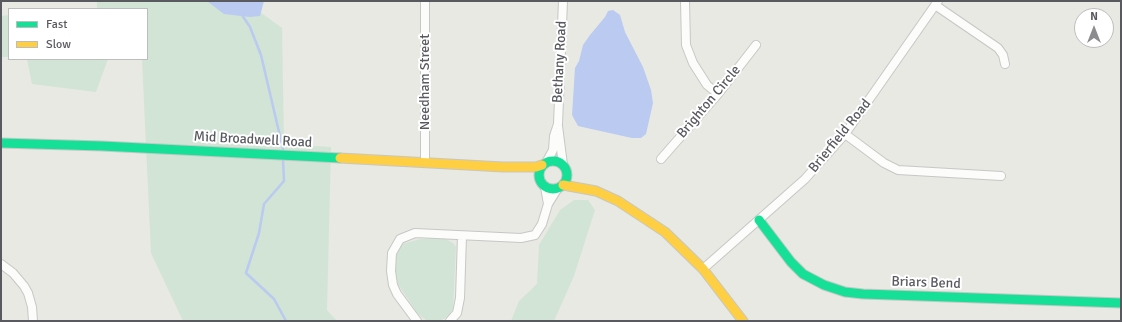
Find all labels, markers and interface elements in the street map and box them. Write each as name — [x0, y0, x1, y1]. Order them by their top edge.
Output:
legend — [8, 8, 148, 60]
north arrow — [1074, 8, 1114, 48]
text: N — [1090, 10, 1098, 23]
text: Fast — [46, 17, 67, 32]
street label: Bethany Road — [549, 21, 571, 103]
street label: Needham Street — [417, 34, 433, 130]
text: Slow — [46, 37, 71, 52]
street label: Brighton Circle — [674, 62, 744, 142]
street label: Brierfield Road — [805, 96, 875, 176]
street label: Mid Broadwell Road — [193, 129, 313, 151]
street label: Briars Bend — [891, 273, 961, 293]

